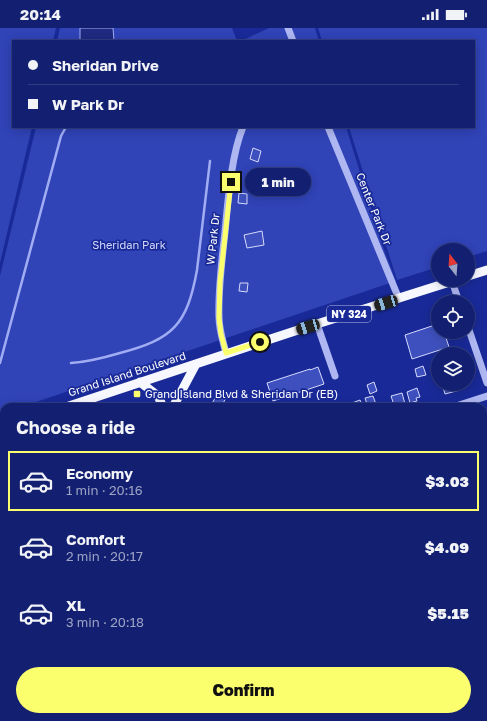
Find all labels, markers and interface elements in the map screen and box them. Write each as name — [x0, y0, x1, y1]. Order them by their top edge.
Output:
text: 20:14 — [20, 5, 61, 23]
text: Sheridan Drive — [52, 56, 159, 74]
text: W Park Dr — [52, 95, 124, 113]
callout: 1 min — [245, 168, 311, 196]
street label: Center Park Dr — [354, 171, 395, 248]
route end — [222, 173, 240, 191]
text: 1 min — [261, 174, 295, 190]
street label: W Park Dr — [203, 212, 222, 265]
park label: Sheridan Park — [92, 238, 166, 251]
north arrow — [431, 243, 475, 287]
map controls — [431, 243, 475, 391]
car — [373, 294, 399, 312]
button: locate — [431, 295, 475, 339]
road number: NY 324 — [327, 306, 371, 322]
car — [295, 318, 321, 336]
route start — [251, 333, 269, 351]
button: layers — [431, 347, 475, 391]
street label: Grand Island Boulevard — [66, 348, 187, 399]
place label: Grand Island Blvd & Sheridan Dr (EB) — [145, 387, 338, 400]
marker: Grand Island Blvd & Sheridan Dr (EB) — [132, 389, 142, 399]
text: Choose a ride — [16, 416, 135, 438]
icon: car — [18, 463, 54, 499]
text: Economy — [66, 464, 133, 482]
text: $3.03 — [425, 472, 469, 490]
text: 1 min · 20:16 — [66, 482, 143, 498]
icon: car — [18, 529, 54, 565]
text: Comfort — [66, 530, 125, 548]
text: $4.09 — [425, 538, 469, 556]
text: 2 min · 20:17 — [66, 548, 143, 564]
icon: car — [18, 595, 54, 631]
text: XL — [66, 596, 85, 614]
text: $5.15 — [427, 604, 469, 622]
text: 3 min · 20:18 — [66, 614, 144, 630]
button: Confirm — [16, 667, 471, 713]

